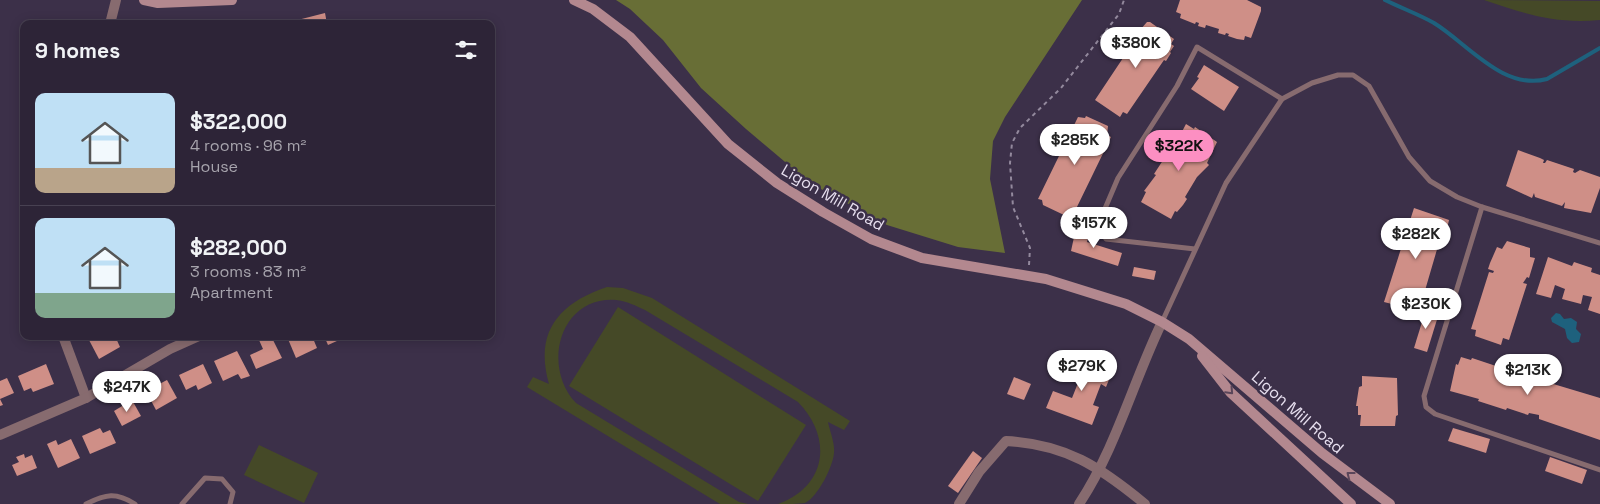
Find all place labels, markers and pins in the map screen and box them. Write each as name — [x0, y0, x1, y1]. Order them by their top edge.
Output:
pin: $380K — [1101, 27, 1171, 69]
pin: $285K — [1040, 124, 1110, 166]
pin: $322K — [1144, 130, 1214, 172]
pin: $157K — [1059, 206, 1129, 249]
pin: $282K — [1381, 218, 1451, 260]
pin: $230K — [1391, 288, 1461, 330]
pin: $279K — [1047, 350, 1117, 392]
pin: $213K — [1493, 354, 1563, 396]
pin: $247K — [92, 370, 162, 413]

